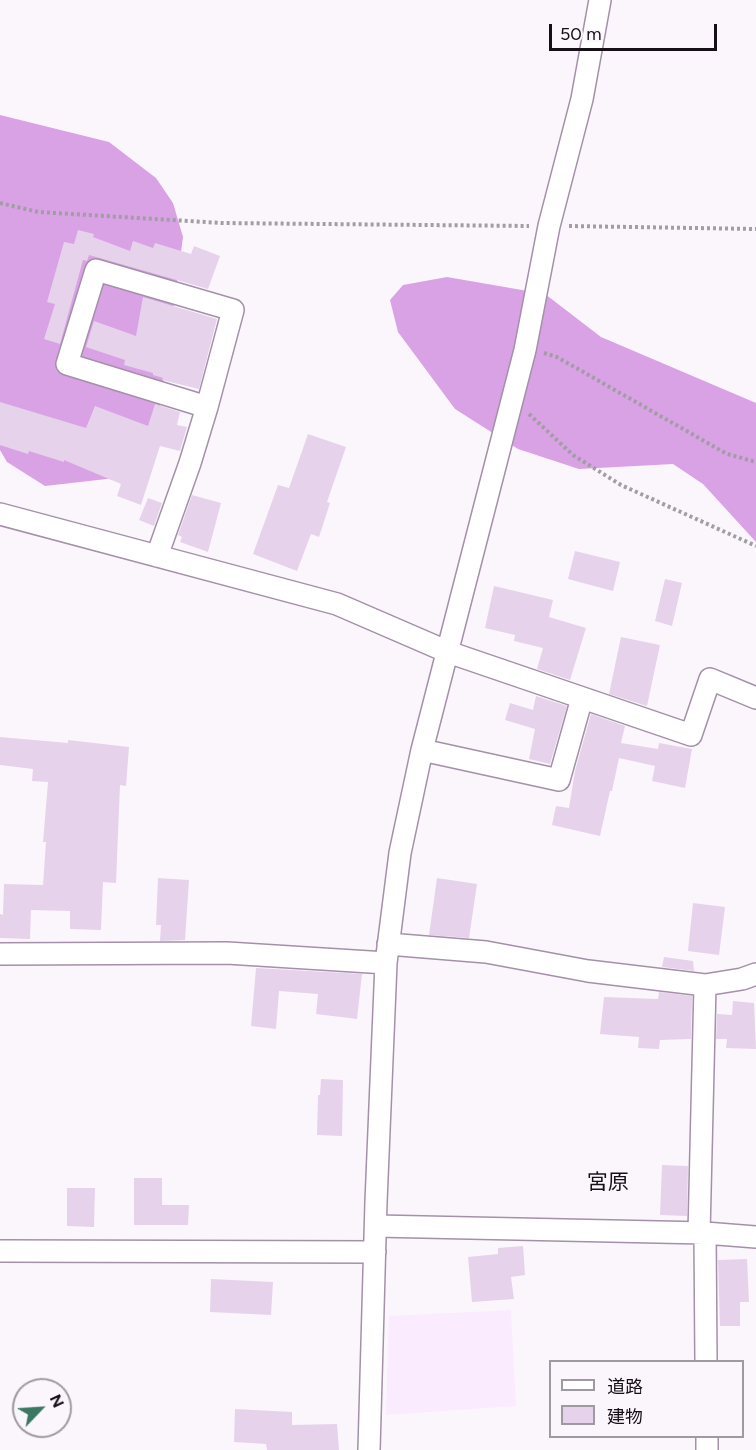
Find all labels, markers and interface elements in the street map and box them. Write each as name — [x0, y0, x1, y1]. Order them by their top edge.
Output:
scale bar — [552, 12, 720, 50]
text: 50 m — [560, 23, 602, 45]
district label: 宮原 — [587, 1170, 629, 1196]
legend — [549, 1360, 744, 1438]
text: 道路 — [607, 1376, 643, 1398]
north arrow — [12, 1378, 72, 1438]
text: N — [46, 1391, 68, 1411]
text: 建物 — [607, 1406, 643, 1428]

